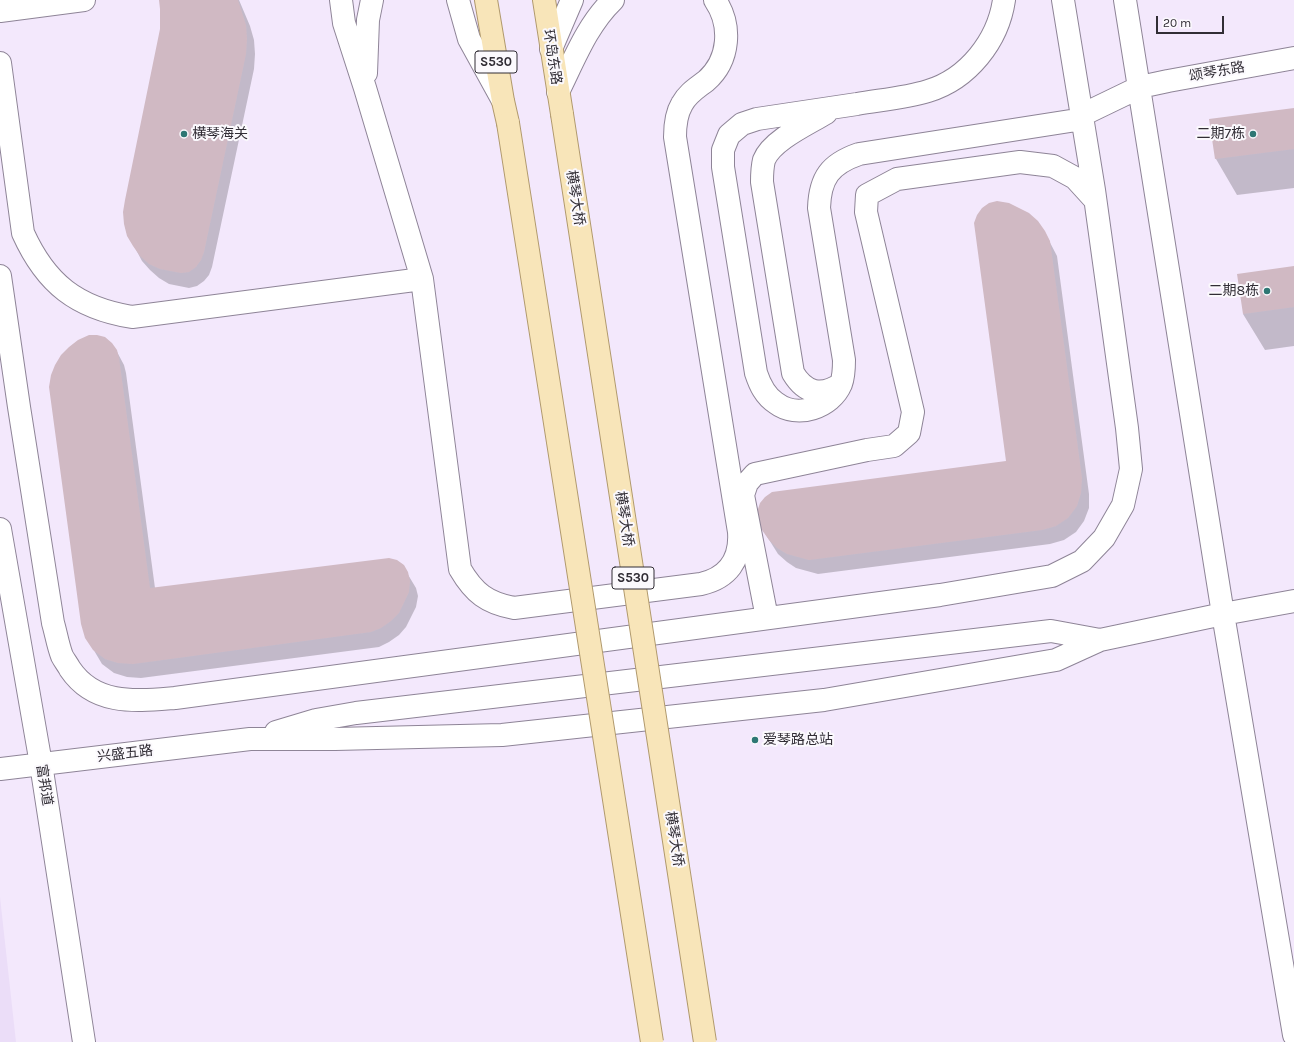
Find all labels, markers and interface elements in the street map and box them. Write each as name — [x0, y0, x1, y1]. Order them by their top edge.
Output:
scale bar — [1158, 8, 1226, 34]
text: 20 m — [1163, 16, 1191, 30]
street label: 环岛东路 — [539, 28, 565, 86]
road number: S530 — [475, 51, 517, 73]
street label: 颂琴东路 — [1188, 59, 1246, 85]
place label: 横琴海关 — [192, 126, 248, 142]
place label: 二期7栋 — [1196, 126, 1245, 142]
marker: 横琴海关 — [179, 129, 189, 139]
marker: 二期7栋 — [1248, 129, 1258, 139]
street label: 横琴大桥 — [562, 169, 588, 227]
place label: 二期8栋 — [1208, 283, 1259, 299]
marker: 二期8栋 — [1262, 286, 1272, 296]
street label: 横琴大桥 — [611, 490, 637, 548]
road number: S530 — [612, 567, 654, 589]
place label: 爱琴路总站 — [763, 732, 833, 748]
marker: 爱琴路总站 — [750, 735, 760, 745]
street label: 兴盛五路 — [96, 742, 154, 766]
street label: 富邦道 — [32, 763, 56, 807]
street label: 横琴大桥 — [661, 810, 687, 868]

